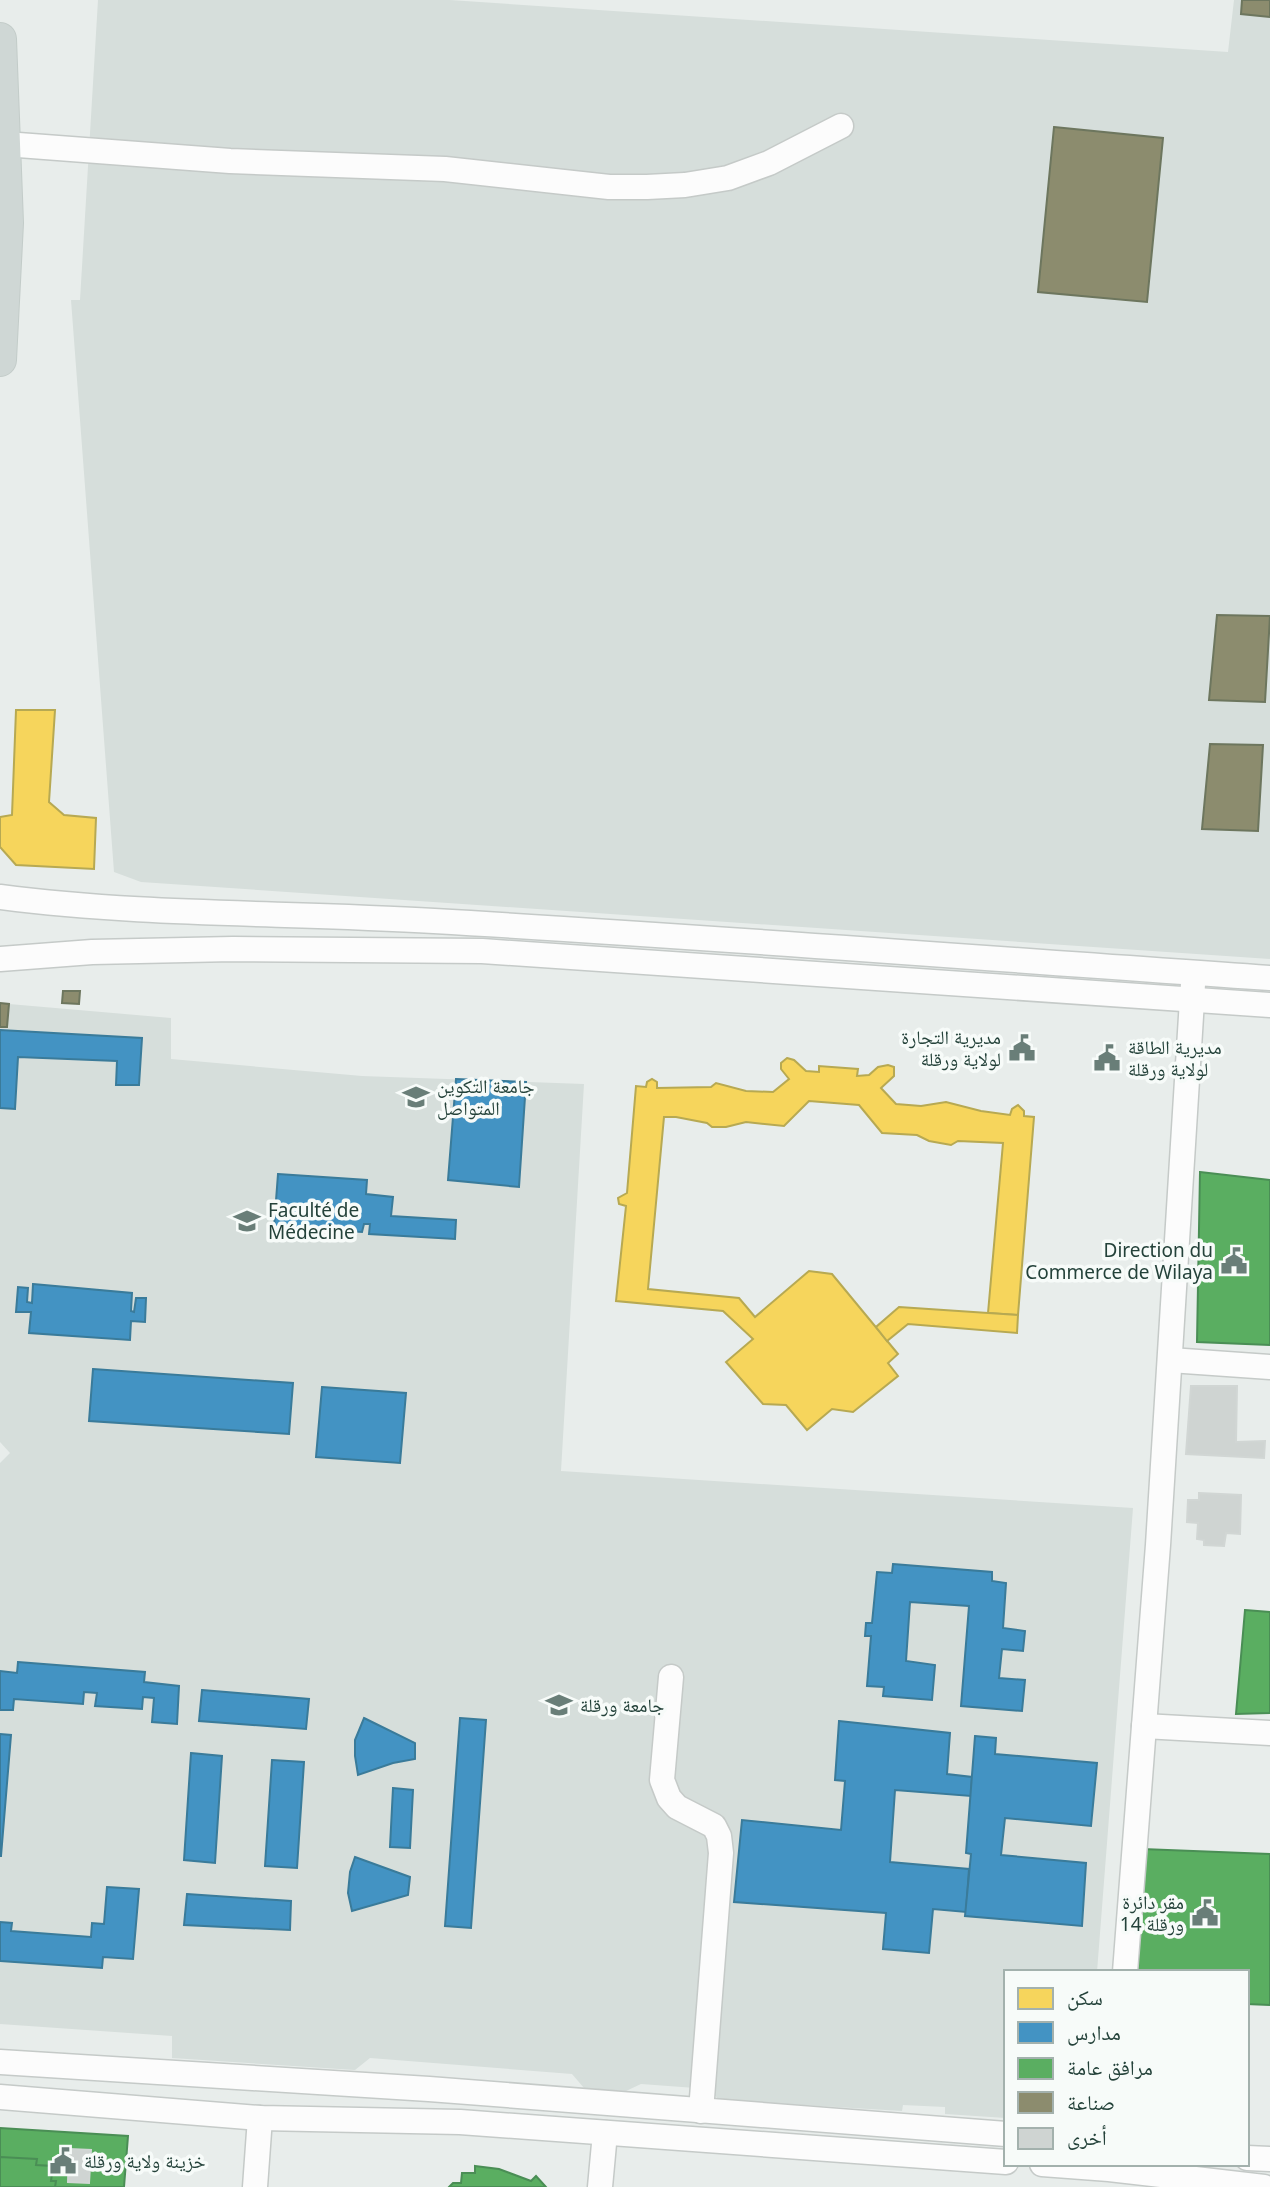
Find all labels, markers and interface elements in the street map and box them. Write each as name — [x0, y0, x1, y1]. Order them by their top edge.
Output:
place label: مديرية التجارة لولاية ورقلة — [901, 1024, 1001, 1072]
public building icon: مديرية التجارة لولاية ورقلة — [1007, 1033, 1037, 1063]
place label: مديرية الطاقة لولاية ورقلة — [1128, 1034, 1222, 1082]
public building icon: مديرية الطاقة لولاية ورقلة — [1092, 1043, 1122, 1073]
place label: جامعة التكوين المتواصل — [437, 1073, 535, 1121]
school or university icon: جامعة التكوين المتواصل — [401, 1082, 431, 1112]
place label: Faculté de Médecine — [268, 1197, 359, 1245]
school or university icon: Faculté de Médecine — [232, 1206, 262, 1236]
place label: Direction du Commerce de Wilaya — [1025, 1237, 1213, 1285]
public building icon: Direction du Commerce de Wilaya — [1219, 1246, 1249, 1276]
school or university icon: جامعة ورقلة — [544, 1690, 574, 1720]
place label: جامعة ورقلة — [580, 1692, 664, 1718]
place label: مقر دائرة ورقلة 14 — [1120, 1889, 1184, 1937]
public building icon: مقر دائرة ورقلة 14 — [1190, 1898, 1220, 1928]
legend — [1004, 1970, 1249, 2166]
text: سكن — [1067, 1983, 1103, 2011]
text: مدارس — [1067, 2018, 1121, 2046]
text: مرافق عامة — [1067, 2053, 1153, 2081]
text: صناعة — [1067, 2088, 1115, 2116]
text: أخرى — [1067, 2123, 1107, 2151]
public building icon: خزينة ولاية ورقلة — [48, 2146, 78, 2176]
place label: خزينة ولاية ورقلة — [84, 2148, 206, 2174]

